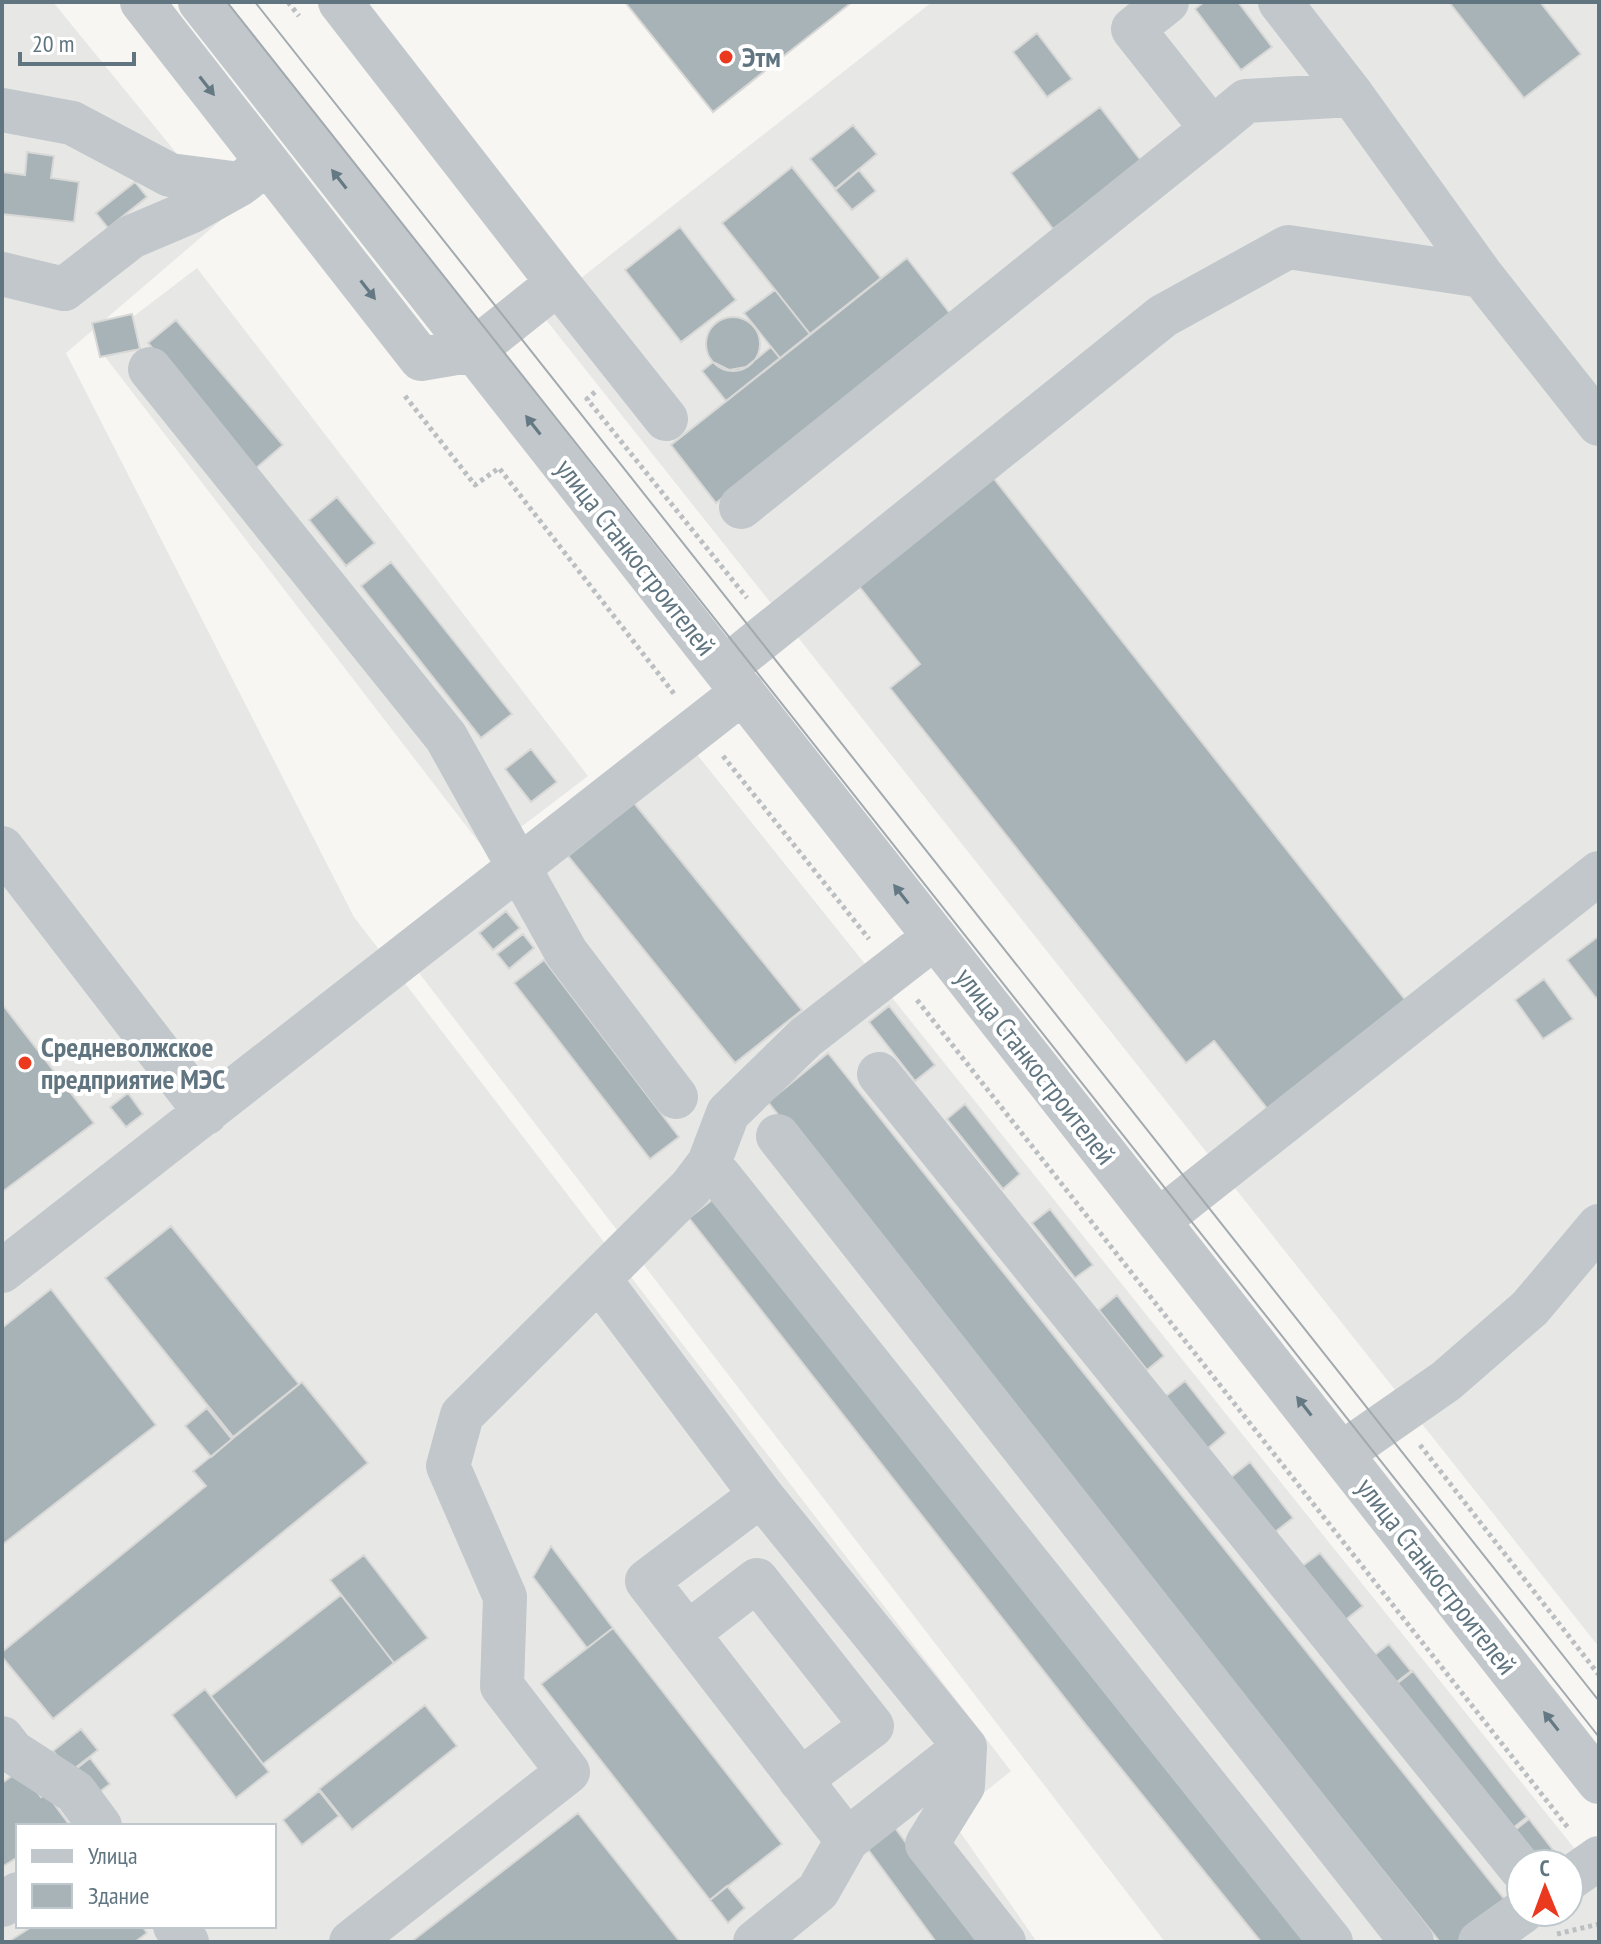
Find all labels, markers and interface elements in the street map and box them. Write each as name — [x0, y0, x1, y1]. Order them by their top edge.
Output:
scale bar — [20, 16, 134, 66]
text: 20 m — [32, 28, 74, 59]
place label: Этм — [742, 38, 781, 75]
marker: Этм — [717, 48, 735, 66]
one-way arrow — [199, 76, 215, 96]
one-way arrow — [331, 169, 347, 189]
one-way arrow — [359, 280, 375, 300]
one-way arrow — [525, 415, 541, 435]
street label: улица Станкостроителей — [548, 451, 725, 663]
one-way arrow — [893, 884, 910, 904]
street label: улица Станкостроителей — [948, 960, 1125, 1172]
place label: Средневолжское предприятие МЭС — [41, 1028, 225, 1097]
marker: Средневолжское предприятие МЭС — [16, 1054, 34, 1072]
one-way arrow — [1296, 1396, 1312, 1417]
street label: улица Станкостроителей — [1349, 1470, 1526, 1682]
one-way arrow — [1543, 1711, 1559, 1731]
legend — [16, 1824, 276, 1928]
text: Улица — [88, 1840, 138, 1871]
north arrow — [1505, 1848, 1585, 1928]
text: С — [1539, 1854, 1550, 1882]
text: Здание — [88, 1880, 149, 1911]

